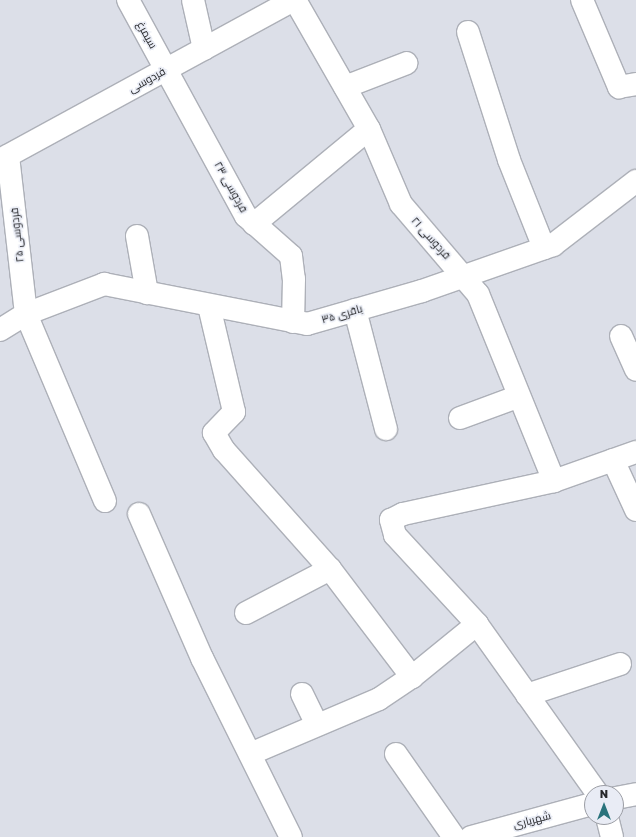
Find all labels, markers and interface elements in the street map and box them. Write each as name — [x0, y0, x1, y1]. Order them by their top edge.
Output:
street label: سیمرغ — [134, 19, 160, 51]
street label: فردوسی — [126, 65, 168, 95]
street label: فردوسی ۲۳ — [212, 159, 250, 215]
street label: فردوسی ۲۵ — [8, 207, 26, 263]
street label: فردوسی ۲۱ — [409, 214, 453, 262]
street label: باقری ۳۵ — [320, 302, 364, 326]
north arrow — [584, 785, 624, 825]
text: N — [600, 787, 608, 800]
street label: شهریاری — [512, 809, 552, 831]

